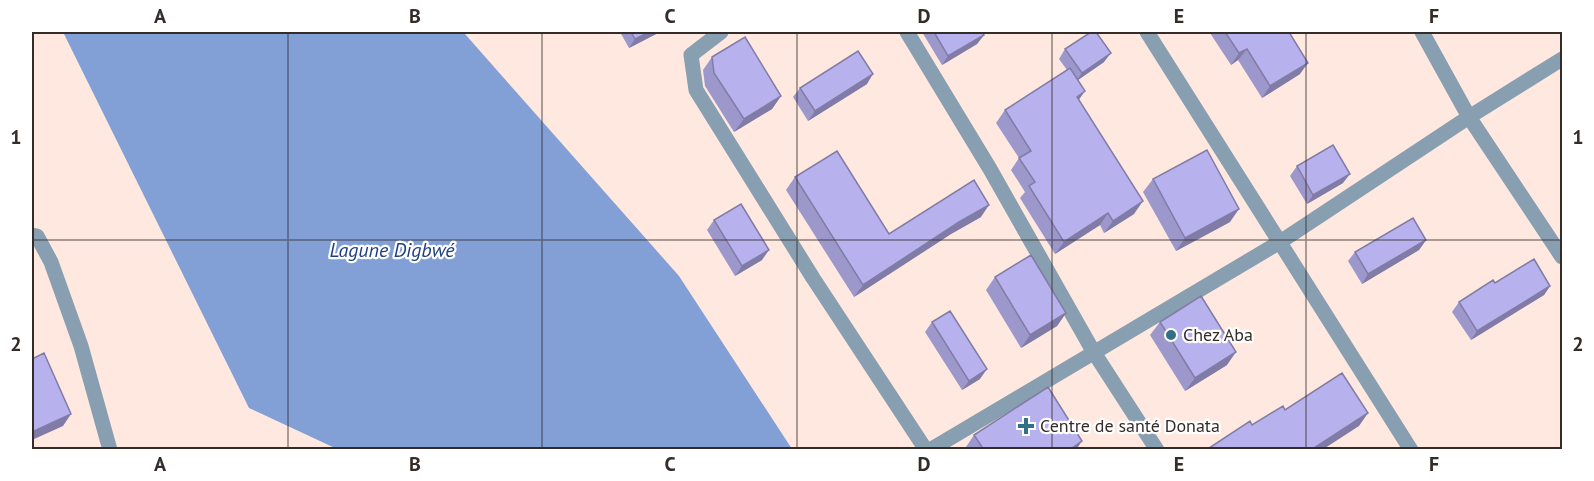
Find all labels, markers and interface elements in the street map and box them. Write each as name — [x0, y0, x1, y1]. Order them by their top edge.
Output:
text: A — [154, 3, 167, 29]
text: B — [409, 3, 421, 29]
text: C — [664, 3, 676, 29]
text: D — [918, 3, 931, 29]
text: E — [1174, 3, 1184, 29]
text: F — [1429, 3, 1439, 29]
text: 1 — [10, 124, 22, 150]
text: 1 — [1572, 124, 1584, 150]
water label: Lagune Digbwé — [329, 237, 455, 263]
place label: Chez Aba — [1183, 323, 1253, 346]
marker: Chez Aba — [1164, 328, 1178, 342]
text: 2 — [10, 331, 22, 357]
text: 2 — [1572, 331, 1584, 357]
place label: Centre de santé Donata — [1040, 414, 1220, 437]
marker: Centre de santé Donata — [1017, 417, 1035, 435]
text: A — [154, 451, 167, 477]
text: B — [409, 451, 421, 477]
text: C — [664, 451, 676, 477]
text: D — [918, 451, 931, 477]
text: E — [1174, 451, 1184, 477]
text: F — [1429, 451, 1439, 477]

